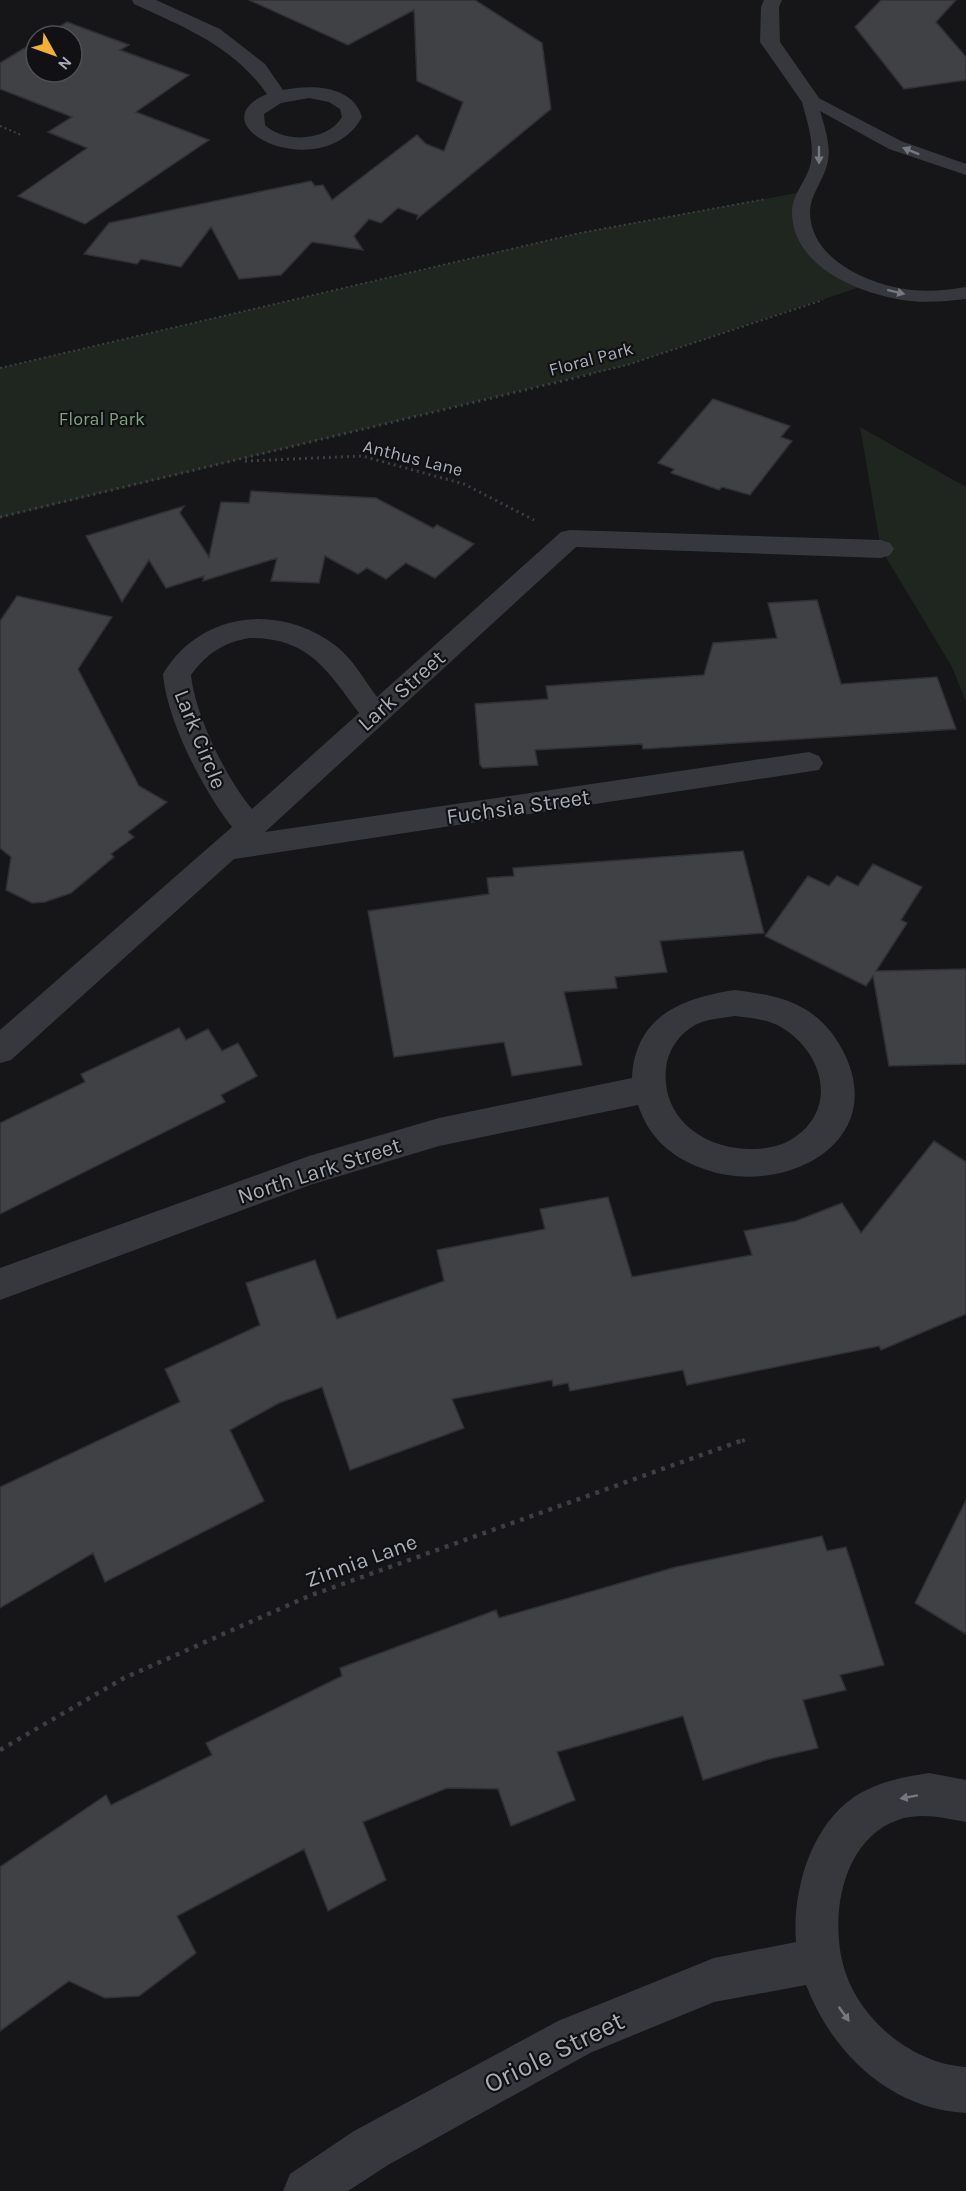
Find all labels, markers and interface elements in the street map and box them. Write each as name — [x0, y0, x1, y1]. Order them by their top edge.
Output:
north arrow — [24, 24, 84, 84]
text: N — [54, 53, 76, 74]
one-way arrow — [814, 146, 824, 165]
one-way arrow — [901, 146, 919, 156]
one-way arrow — [887, 287, 905, 297]
street label: Floral Park — [546, 337, 636, 381]
park label: Floral Park — [59, 408, 145, 430]
street label: Anthus Lane — [361, 435, 465, 481]
street label: Lark Street — [353, 645, 451, 737]
street label: Lark Circle — [168, 686, 232, 793]
street label: Fuchsia Street — [445, 784, 592, 830]
street label: North Lark Street — [234, 1132, 404, 1210]
street label: Zinnia Lane — [302, 1529, 421, 1593]
one-way arrow — [899, 1793, 918, 1802]
street label: Oriole Street — [479, 2004, 629, 2100]
one-way arrow — [838, 2005, 850, 2021]

